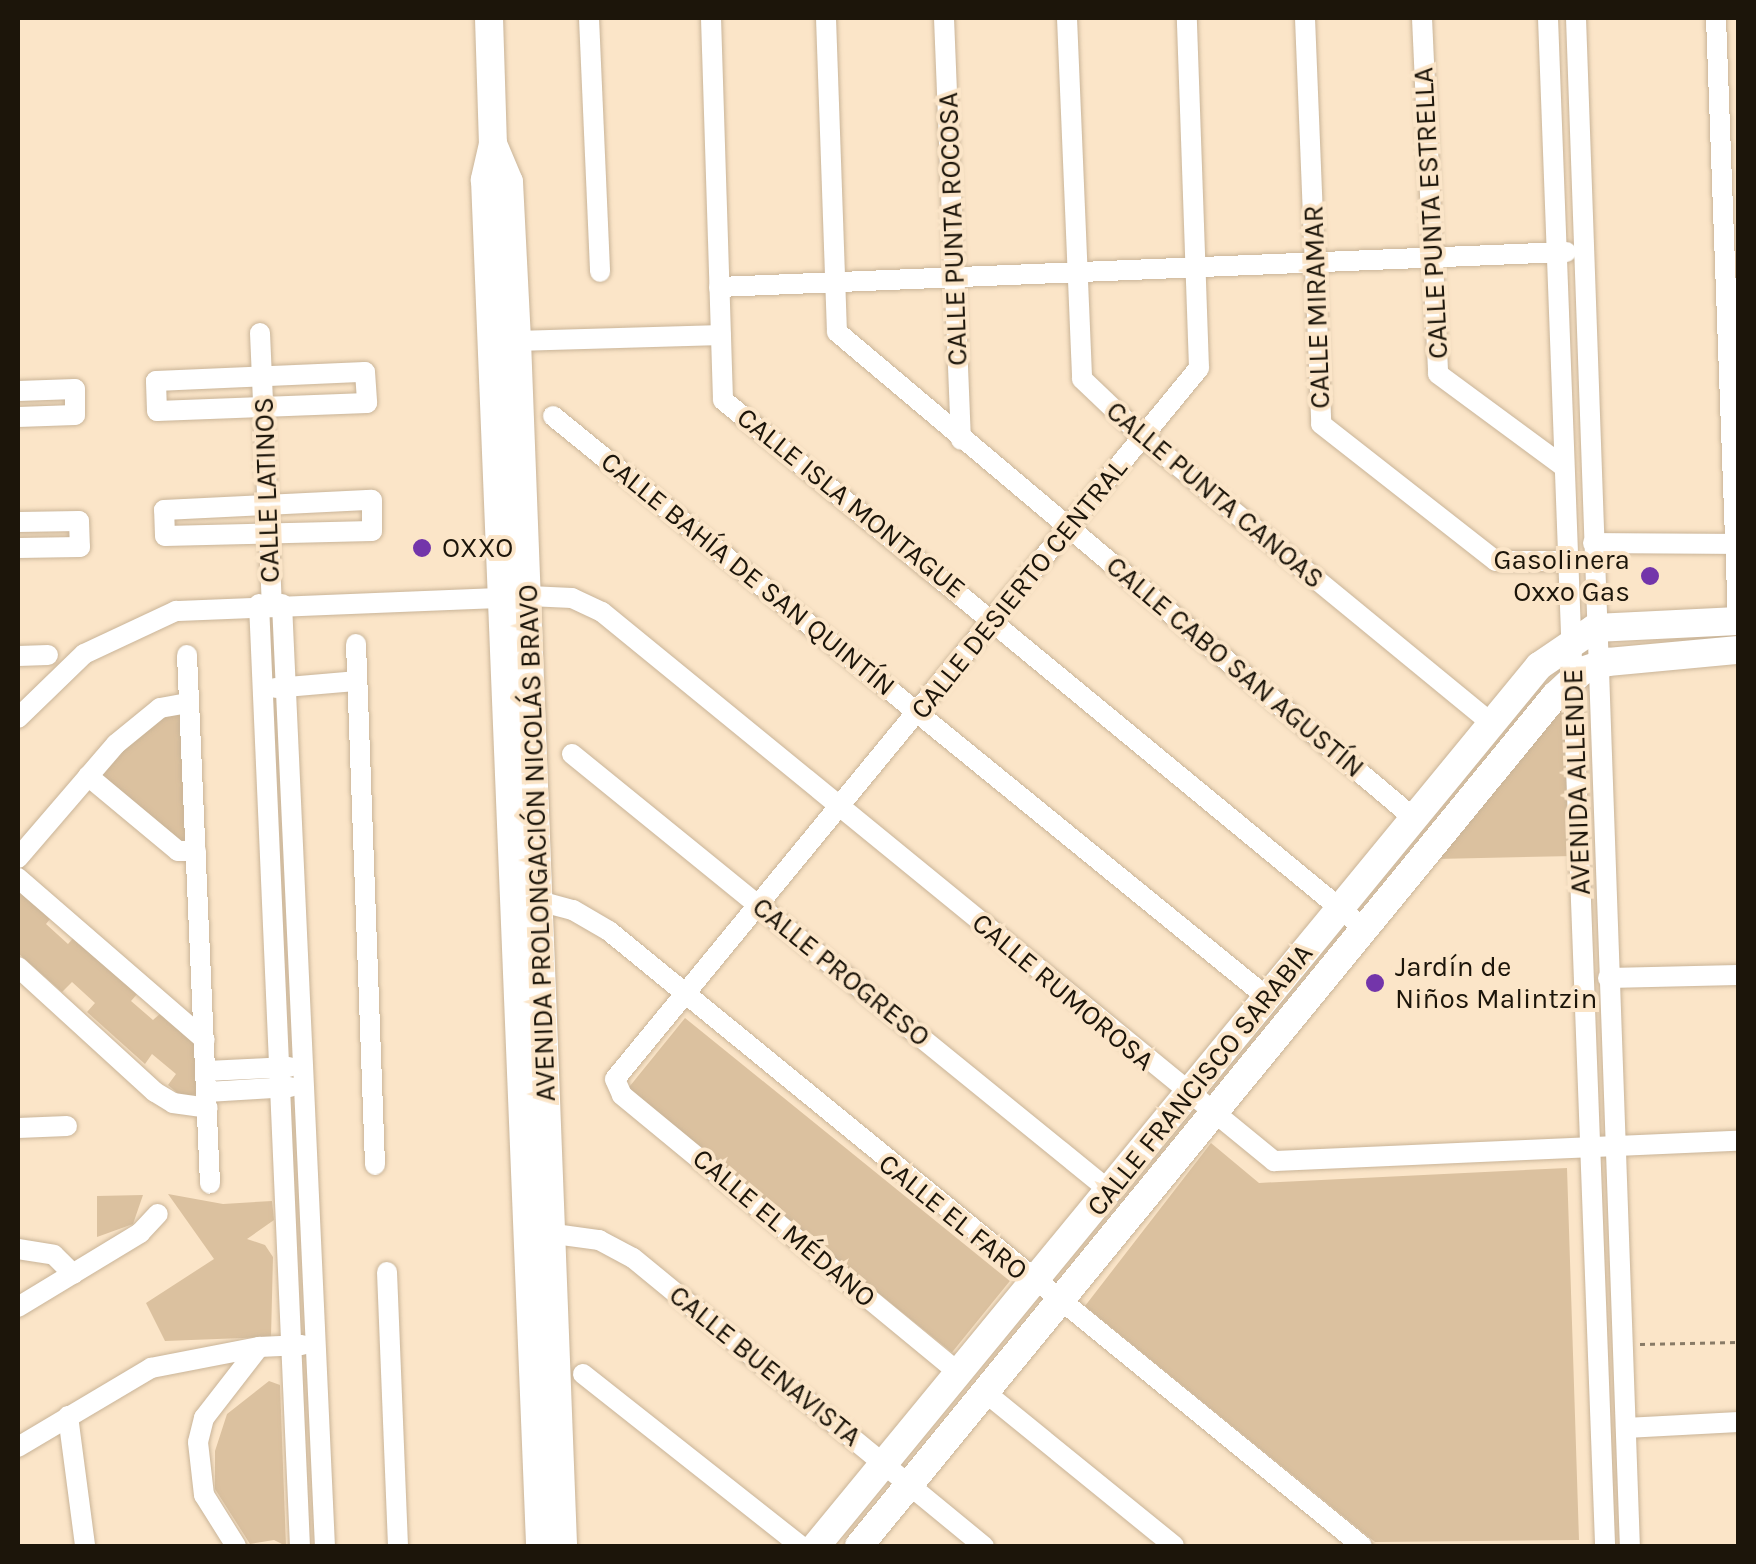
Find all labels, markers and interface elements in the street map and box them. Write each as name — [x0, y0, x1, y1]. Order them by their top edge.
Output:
street label: CALLE PUNTA ESTRELLA — [1407, 66, 1455, 360]
street label: CALLE PUNTA ROCOSA — [931, 92, 975, 366]
street label: CALLE MIRAMAR — [1297, 205, 1337, 409]
street label: CALLE PUNTA CANOAS — [1099, 394, 1331, 596]
street label: CALLE LATINOS — [247, 397, 287, 583]
street label: CALLE ISLA MONTAGUE — [730, 400, 972, 606]
street label: CALLE BAHÍA DE SAN QUINTÍN — [594, 445, 902, 703]
street label: CALLE DESIERTO CENTRAL — [904, 452, 1134, 726]
place label: OXXO — [442, 531, 513, 565]
marker: OXXO — [411, 537, 433, 559]
place label: Gasolinera Oxxo Gas — [1494, 543, 1630, 609]
street label: CALLE CABO SAN AGUSTÍN — [1099, 549, 1371, 785]
marker: Gasolinera Oxxo Gas — [1639, 565, 1661, 587]
street label: AVENIDA PROLONGACIÓN NICOLÁS BRAVO — [511, 584, 563, 1102]
street label: AVENIDA ALLENDE — [1556, 668, 1598, 896]
street label: CALLE PROGRESO — [746, 890, 936, 1054]
street label: CALLE RUMOROSA — [965, 906, 1161, 1078]
street label: CALLE FRANCISCO SARABIA — [1080, 937, 1320, 1223]
place label: Jardín de Niños Malintzin — [1395, 950, 1597, 1016]
marker: Jardín de Niños Malintzin — [1364, 972, 1386, 994]
street label: CALLE EL MÉDANO — [686, 1142, 882, 1314]
street label: CALLE EL FARO — [872, 1147, 1034, 1287]
street label: CALLE BUENAVISTA — [662, 1278, 868, 1454]

